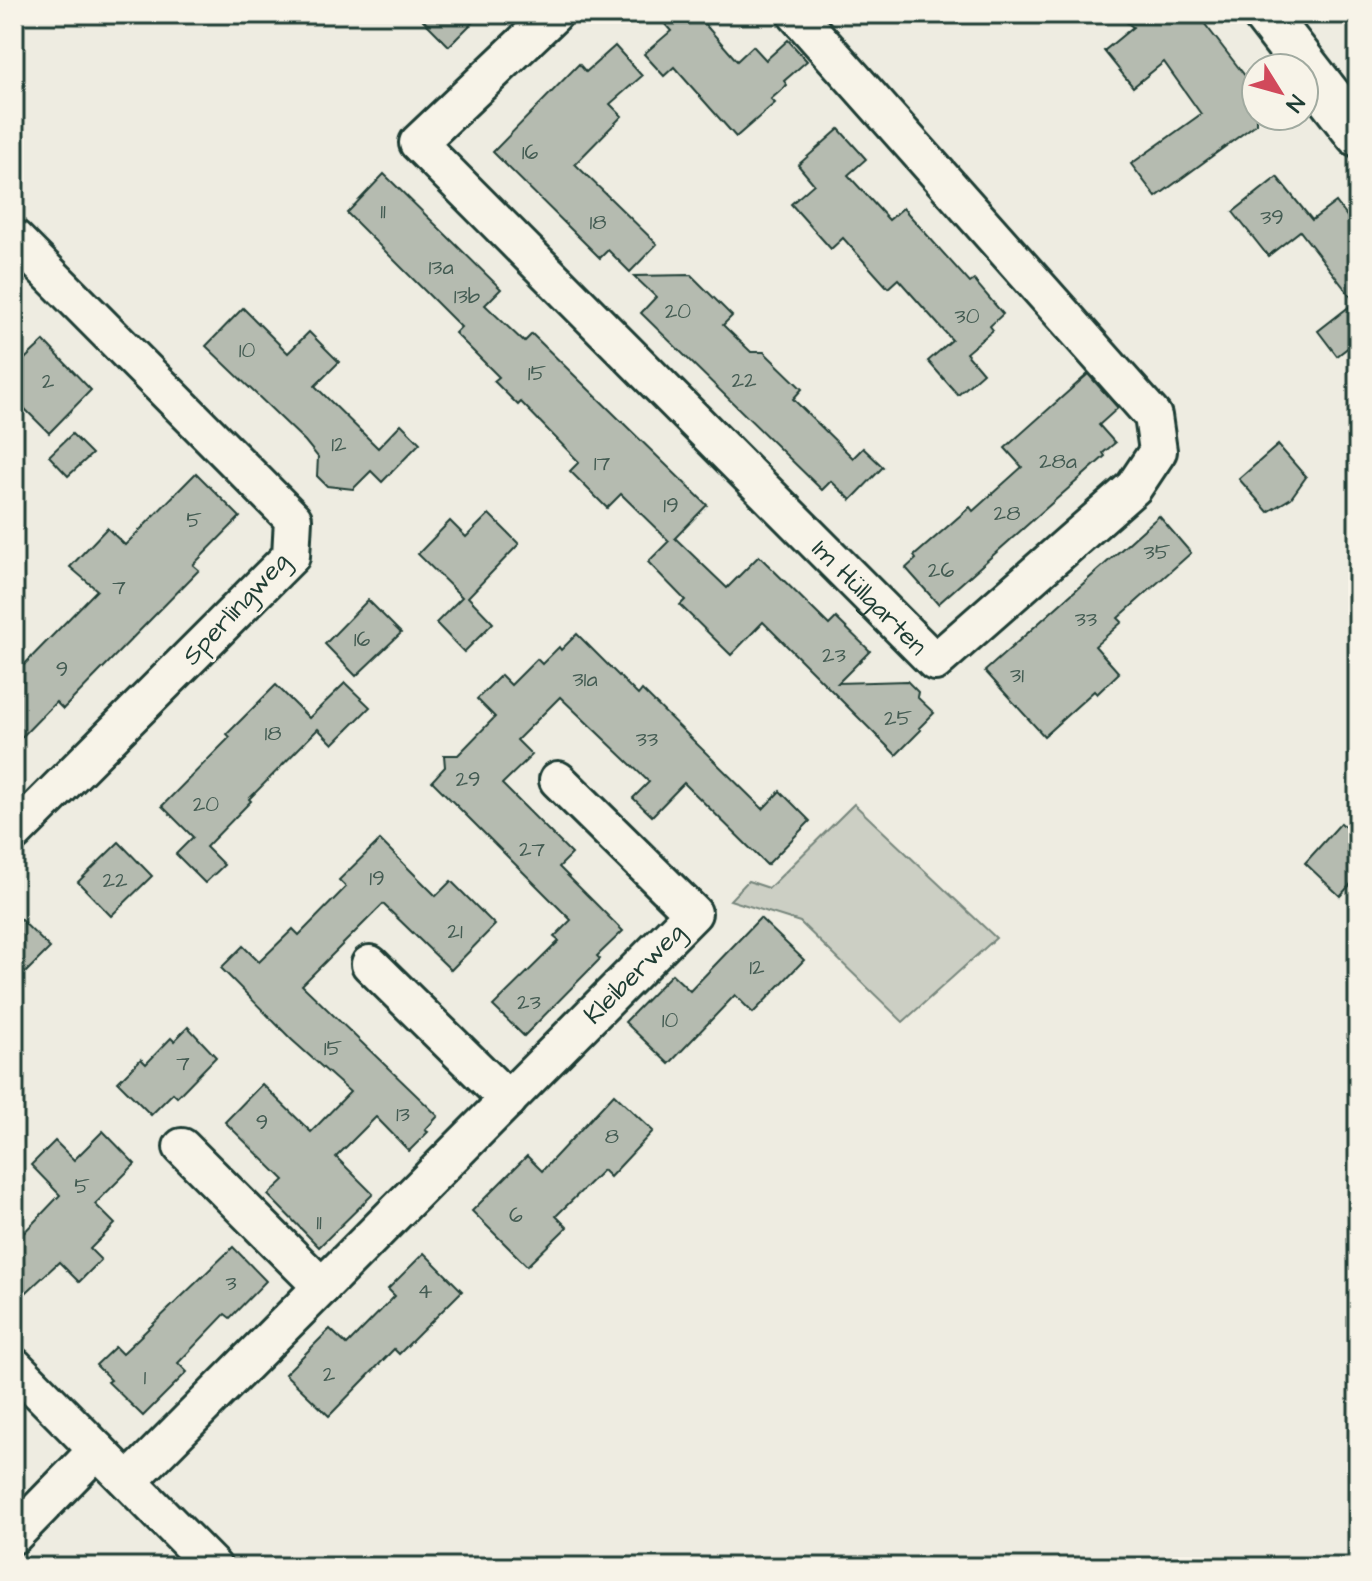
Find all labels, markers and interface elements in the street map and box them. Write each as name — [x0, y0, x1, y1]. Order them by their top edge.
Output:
north arrow — [1240, 52, 1320, 132]
text: N — [1278, 88, 1311, 118]
house number: 16 — [522, 137, 539, 168]
house number: 11 — [380, 196, 386, 227]
house number: 39 — [1260, 202, 1284, 233]
house number: 18 — [589, 207, 607, 238]
house number: 13a — [428, 252, 454, 283]
house number: 13b — [454, 281, 480, 312]
house number: 20 — [665, 296, 691, 327]
house number: 30 — [954, 301, 980, 332]
house number: 10 — [239, 335, 255, 366]
house number: 15 — [528, 358, 547, 389]
house number: 22 — [731, 365, 757, 396]
house number: 2 — [42, 366, 55, 397]
house number: 12 — [331, 429, 347, 460]
house number: 28a — [1039, 446, 1077, 477]
house number: 17 — [594, 448, 611, 479]
house number: 19 — [663, 490, 679, 521]
house number: 28 — [994, 498, 1020, 529]
house number: 5 — [186, 505, 202, 536]
street label: Im Hüllgarten — [804, 532, 935, 663]
house number: 35 — [1144, 537, 1171, 568]
street label: Sperlingweg — [174, 544, 299, 674]
house number: 26 — [928, 555, 954, 586]
house number: 7 — [112, 572, 126, 603]
house number: 33 — [1075, 604, 1097, 635]
house number: 16 — [354, 624, 371, 655]
house number: 23 — [822, 640, 846, 671]
house number: 9 — [56, 654, 68, 685]
house number: 31 — [1010, 660, 1024, 691]
house number: 31a — [572, 664, 598, 695]
house number: 25 — [884, 703, 913, 734]
house number: 18 — [264, 718, 282, 749]
house number: 33 — [636, 724, 658, 755]
house number: 29 — [455, 764, 481, 795]
house number: 20 — [193, 789, 219, 820]
house number: 27 — [519, 834, 546, 865]
house number: 19 — [369, 863, 385, 894]
house number: 22 — [102, 865, 128, 896]
street label: Kleiberweg — [576, 915, 694, 1032]
house number: 21 — [447, 916, 463, 947]
house number: 12 — [749, 952, 765, 983]
house number: 23 — [517, 987, 541, 1018]
house number: 10 — [662, 1005, 678, 1036]
house number: 15 — [324, 1033, 343, 1064]
house number: 7 — [176, 1048, 190, 1079]
house number: 13 — [396, 1099, 410, 1130]
house number: 9 — [256, 1107, 268, 1138]
house number: 8 — [605, 1121, 619, 1152]
house number: 5 — [74, 1171, 90, 1202]
house number: 6 — [509, 1200, 523, 1231]
house number: 11 — [316, 1207, 322, 1238]
house number: 3 — [225, 1268, 237, 1299]
house number: 4 — [418, 1276, 433, 1307]
house number: 2 — [323, 1359, 336, 1390]
house number: 1 — [144, 1362, 147, 1393]

